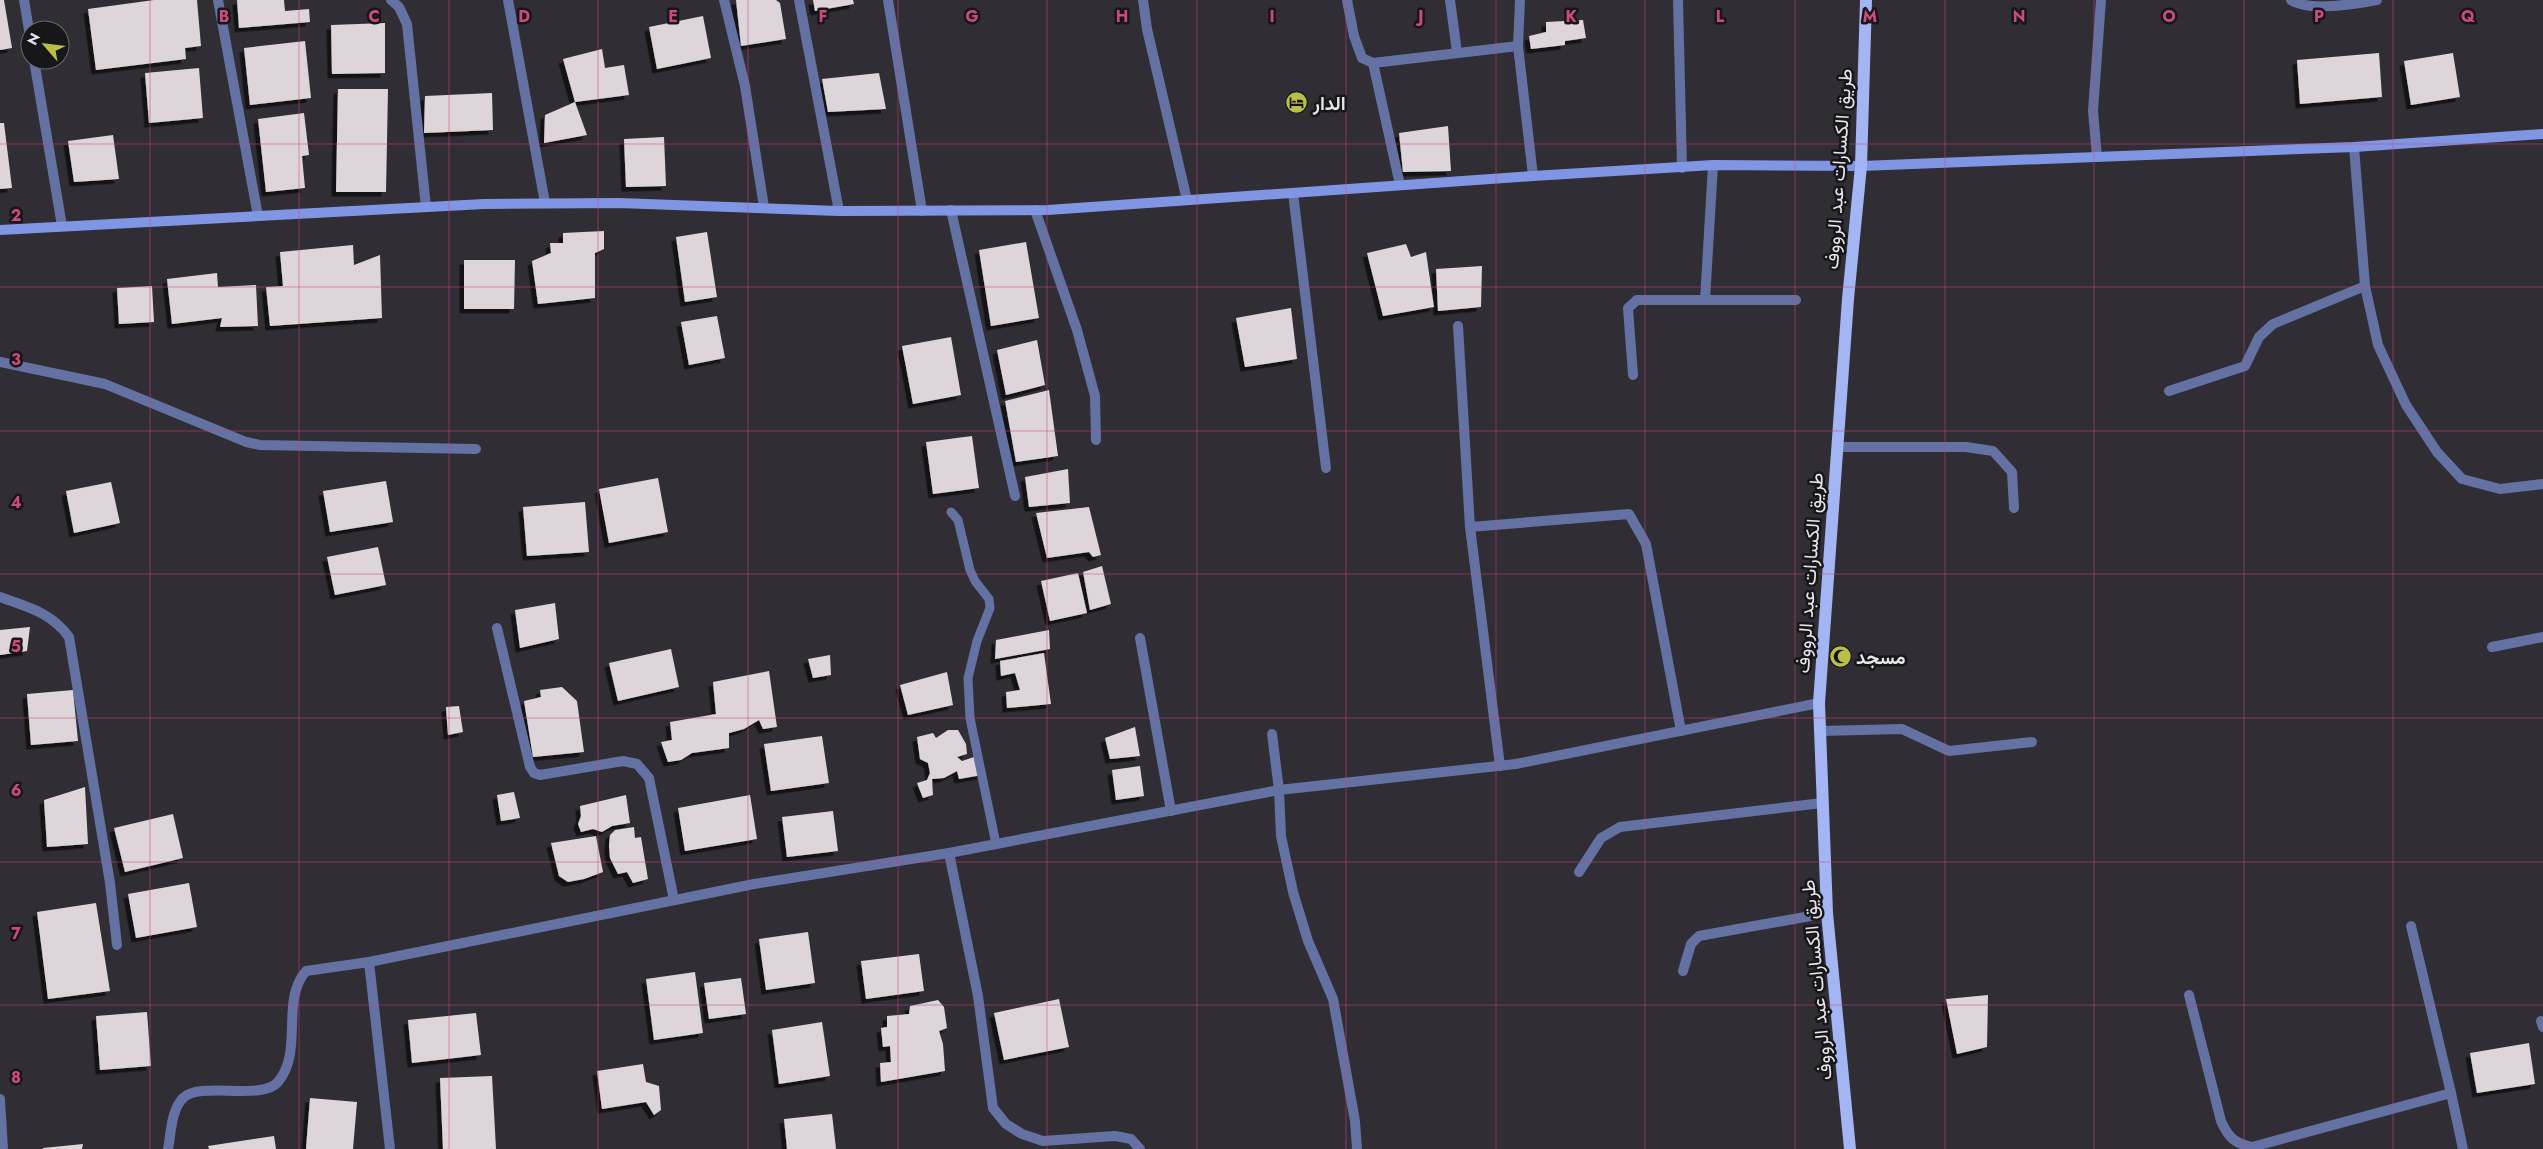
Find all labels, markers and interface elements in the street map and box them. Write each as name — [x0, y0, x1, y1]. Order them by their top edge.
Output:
text: B — [219, 5, 229, 28]
text: C — [368, 5, 380, 28]
text: D — [518, 5, 530, 28]
text: E — [668, 5, 678, 28]
text: F — [819, 5, 827, 28]
text: G — [965, 5, 979, 28]
text: H — [1116, 5, 1128, 28]
text: I — [1269, 5, 1275, 28]
text: J — [1415, 5, 1424, 28]
text: K — [1565, 5, 1577, 28]
text: L — [1716, 5, 1725, 28]
text: M — [1863, 5, 1877, 28]
text: N — [2013, 5, 2025, 28]
text: O — [2162, 5, 2176, 28]
text: P — [2314, 5, 2324, 28]
text: Q — [2461, 5, 2475, 28]
north arrow — [20, 20, 70, 70]
text: N — [22, 29, 45, 49]
street label: طريق الكسارات عبد الرووف — [1818, 68, 1859, 270]
place label: الدار — [1312, 90, 1346, 117]
hotel icon: الدار — [1285, 91, 1309, 115]
text: 2 — [11, 204, 21, 227]
text: 3 — [11, 348, 21, 371]
street label: طريق الكسارات عبد الرووف — [1789, 472, 1830, 674]
text: 4 — [10, 491, 22, 514]
text: 5 — [11, 635, 21, 658]
place label: مسجد — [1856, 644, 1906, 671]
mosque icon: مسجد — [1828, 645, 1852, 669]
text: 6 — [11, 779, 21, 802]
street label: طريق الكسارات عبد الرووف — [1794, 879, 1839, 1081]
text: 7 — [11, 922, 21, 945]
text: 8 — [11, 1066, 21, 1089]

